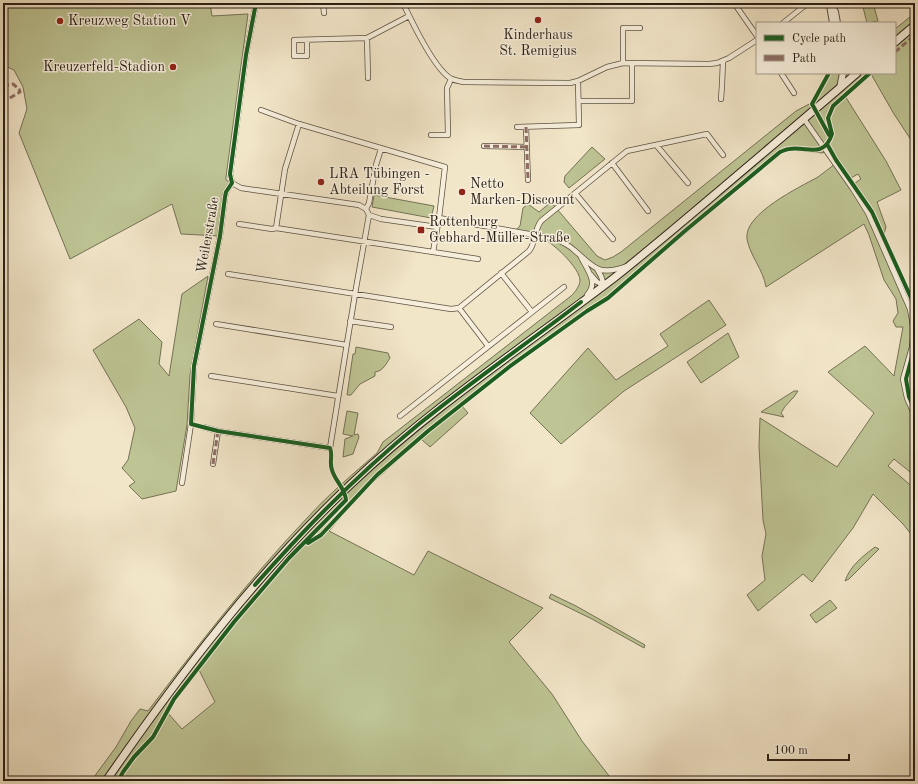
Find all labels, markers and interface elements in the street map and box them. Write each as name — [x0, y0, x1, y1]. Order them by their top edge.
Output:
place label: Kreuzweg Station V — [68, 14, 191, 28]
marker: Kinderhaus St. Remigius — [533, 15, 543, 25]
marker: Kreuzweg Station V — [55, 16, 65, 26]
legend — [756, 22, 896, 74]
place label: Kinderhaus St. Remigius — [499, 28, 577, 58]
text: Cycle path — [792, 33, 847, 45]
text: Path — [792, 53, 817, 65]
place label: Kreuzerfeld-Stadion — [43, 60, 165, 74]
marker: Kreuzerfeld-Stadion — [168, 62, 178, 72]
place label: LRA Tübingen - Abteilung Forst — [329, 167, 430, 197]
marker: LRA Tübingen - Abteilung Forst — [316, 177, 326, 187]
place label: Netto Marken-Discount — [470, 177, 575, 207]
marker: Netto Marken-Discount — [457, 187, 467, 197]
street label: Weilerstraße — [194, 196, 222, 274]
place label: Rottenburg Gebhard-Müller-Straße — [429, 215, 570, 245]
marker: Rottenburg Gebhard-Müller-Straße — [416, 225, 426, 235]
scale bar — [768, 736, 849, 762]
text: 100 m — [774, 745, 808, 757]

